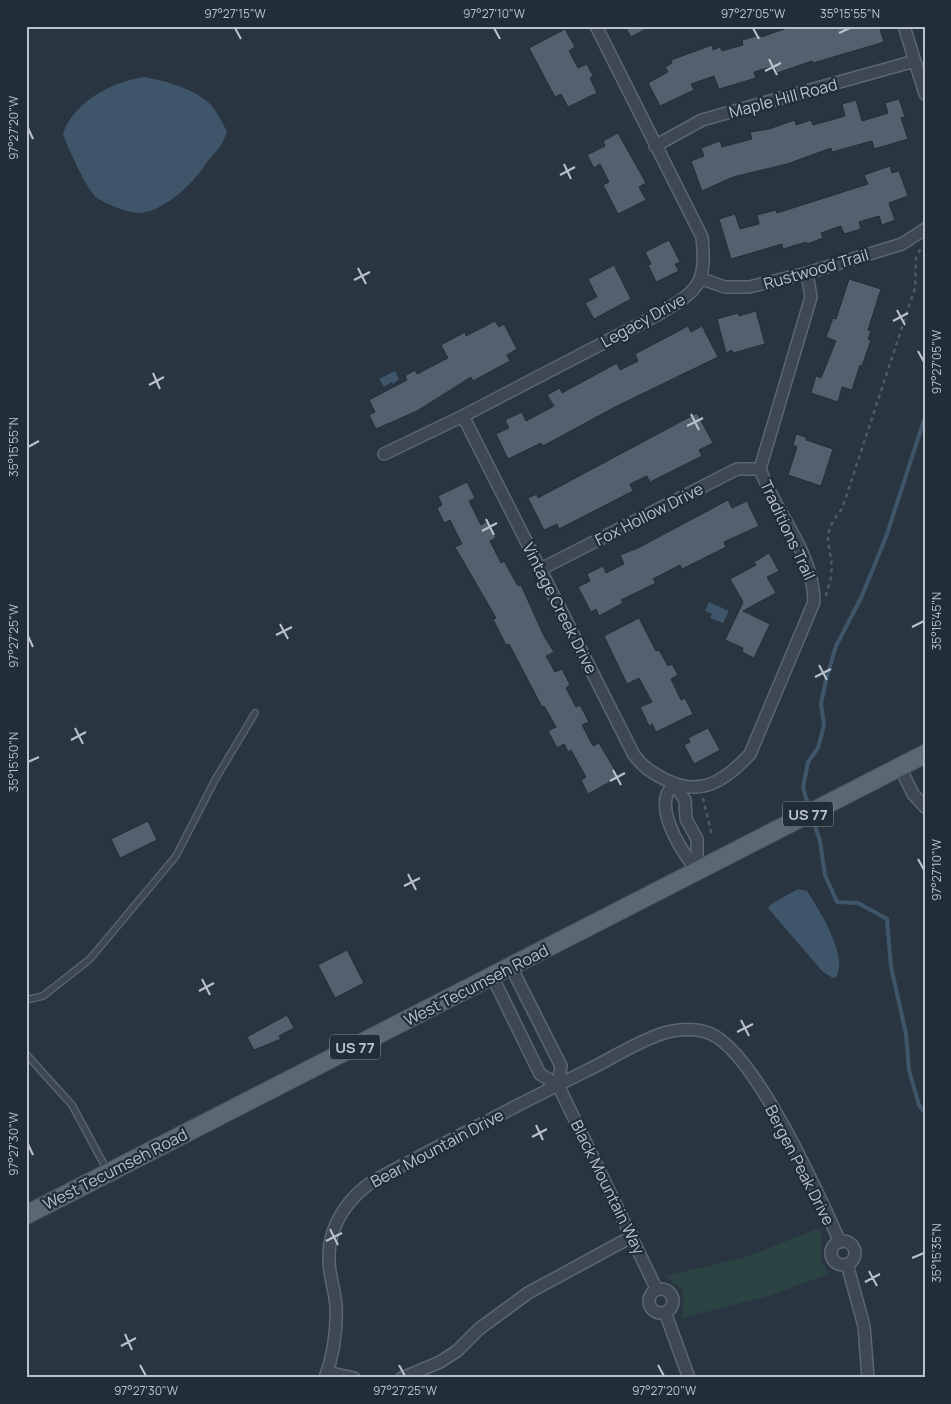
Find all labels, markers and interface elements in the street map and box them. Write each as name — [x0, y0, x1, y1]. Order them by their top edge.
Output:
text: 97°27'15"W — [204, 5, 267, 22]
text: 97°27'10"W — [463, 5, 526, 22]
text: 97°27'05"W — [721, 5, 786, 22]
text: 35°15'55"N — [820, 5, 880, 22]
street label: Maple Hill Road — [726, 73, 840, 123]
text: 97°27'20"W — [5, 95, 22, 160]
street label: Rustwood Trail — [761, 243, 871, 295]
street label: Legacy Drive — [597, 288, 689, 352]
text: 97°27'05"W — [928, 329, 945, 394]
text: 35°15'55"N — [5, 417, 22, 477]
street label: Fox Hollow Drive — [591, 477, 707, 551]
street label: Traditions Trail — [755, 477, 821, 583]
street label: Vintage Creek Drive — [517, 539, 603, 677]
text: 35°15'45"N — [928, 592, 945, 650]
text: 97°27'25"W — [5, 603, 22, 668]
text: 35°15'50"N — [5, 732, 22, 792]
road number: US 77 — [783, 802, 833, 826]
text: 97°27'10"W — [928, 838, 945, 901]
street label: West Tecumseh Road — [400, 939, 552, 1031]
road number: US 77 — [330, 1034, 380, 1060]
street label: Bergen Peak Drive — [760, 1101, 840, 1229]
street label: Bear Mountain Drive — [367, 1104, 507, 1192]
text: 97°27'30"W — [5, 1111, 22, 1176]
street label: Black Mountain Way — [566, 1116, 650, 1258]
street label: West Tecumseh Road — [39, 1123, 191, 1215]
text: 35°15'35"N — [928, 1223, 945, 1283]
text: 97°27'30"W — [114, 1382, 179, 1399]
text: 97°27'25"W — [373, 1382, 438, 1399]
text: 97°27'20"W — [632, 1382, 697, 1399]

